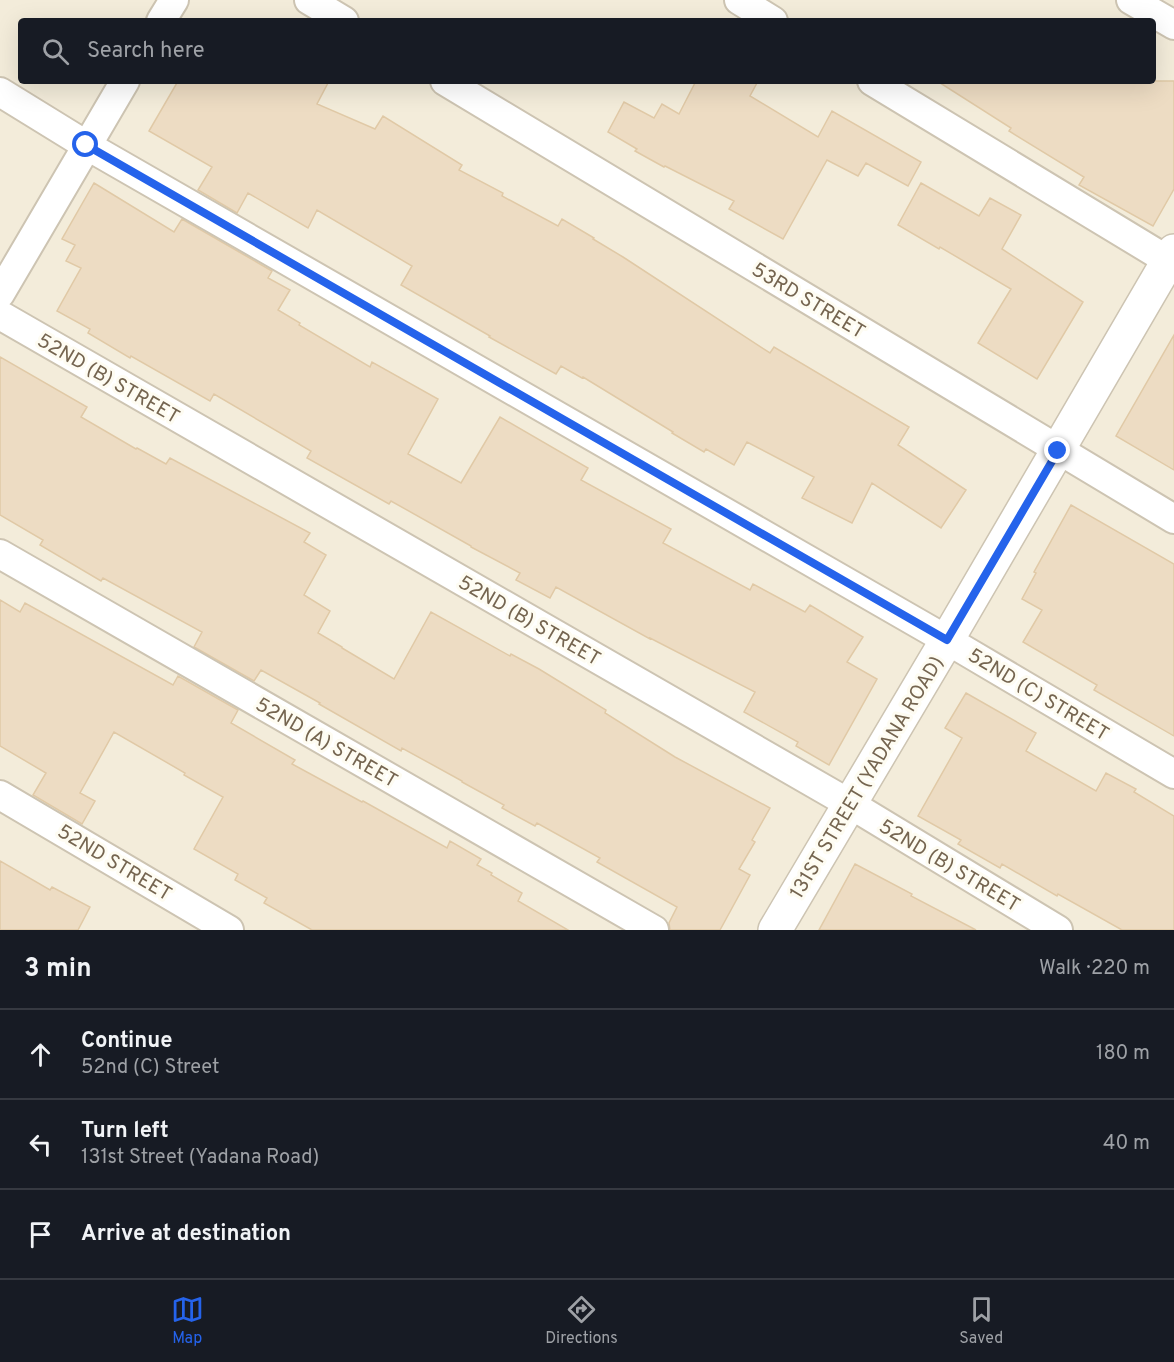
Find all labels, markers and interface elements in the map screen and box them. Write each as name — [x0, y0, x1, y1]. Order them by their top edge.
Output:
search box — [18, 18, 1156, 84]
icon: search — [39, 35, 72, 68]
text: Search here — [87, 38, 205, 65]
route start — [72, 131, 98, 157]
street label: 53RD STREET — [746, 258, 870, 346]
street label: 52ND (B) STREET — [32, 328, 184, 431]
route end — [1044, 437, 1070, 463]
street label: 52ND (B) STREET — [453, 570, 605, 673]
street label: 52ND (C) STREET — [963, 643, 1113, 748]
street label: 131ST STREET (YADANA ROAD) — [785, 652, 951, 904]
street label: 52ND (A) STREET — [250, 692, 402, 795]
street label: 52ND (B) STREET — [874, 814, 1024, 919]
street label: 52ND STREET — [52, 819, 176, 908]
text: 3 min — [24, 953, 92, 986]
text: Walk · 220 m — [1039, 956, 1150, 982]
text: Continue — [81, 1028, 172, 1055]
icon: ahead — [24, 1038, 57, 1071]
text: 180 m — [1096, 1041, 1150, 1067]
text: 52nd (C) Street — [81, 1055, 219, 1081]
text: Turn left — [81, 1118, 169, 1145]
icon: left — [24, 1128, 57, 1161]
text: 40 m — [1103, 1131, 1150, 1157]
text: 131st Street (Yadana Road) — [81, 1145, 319, 1171]
icon: arrive — [24, 1218, 57, 1251]
text: Arrive at destination — [81, 1221, 291, 1248]
tab: Map — [171, 1293, 204, 1349]
tab: Directions — [545, 1293, 618, 1349]
tab: Saved — [959, 1293, 1003, 1349]

